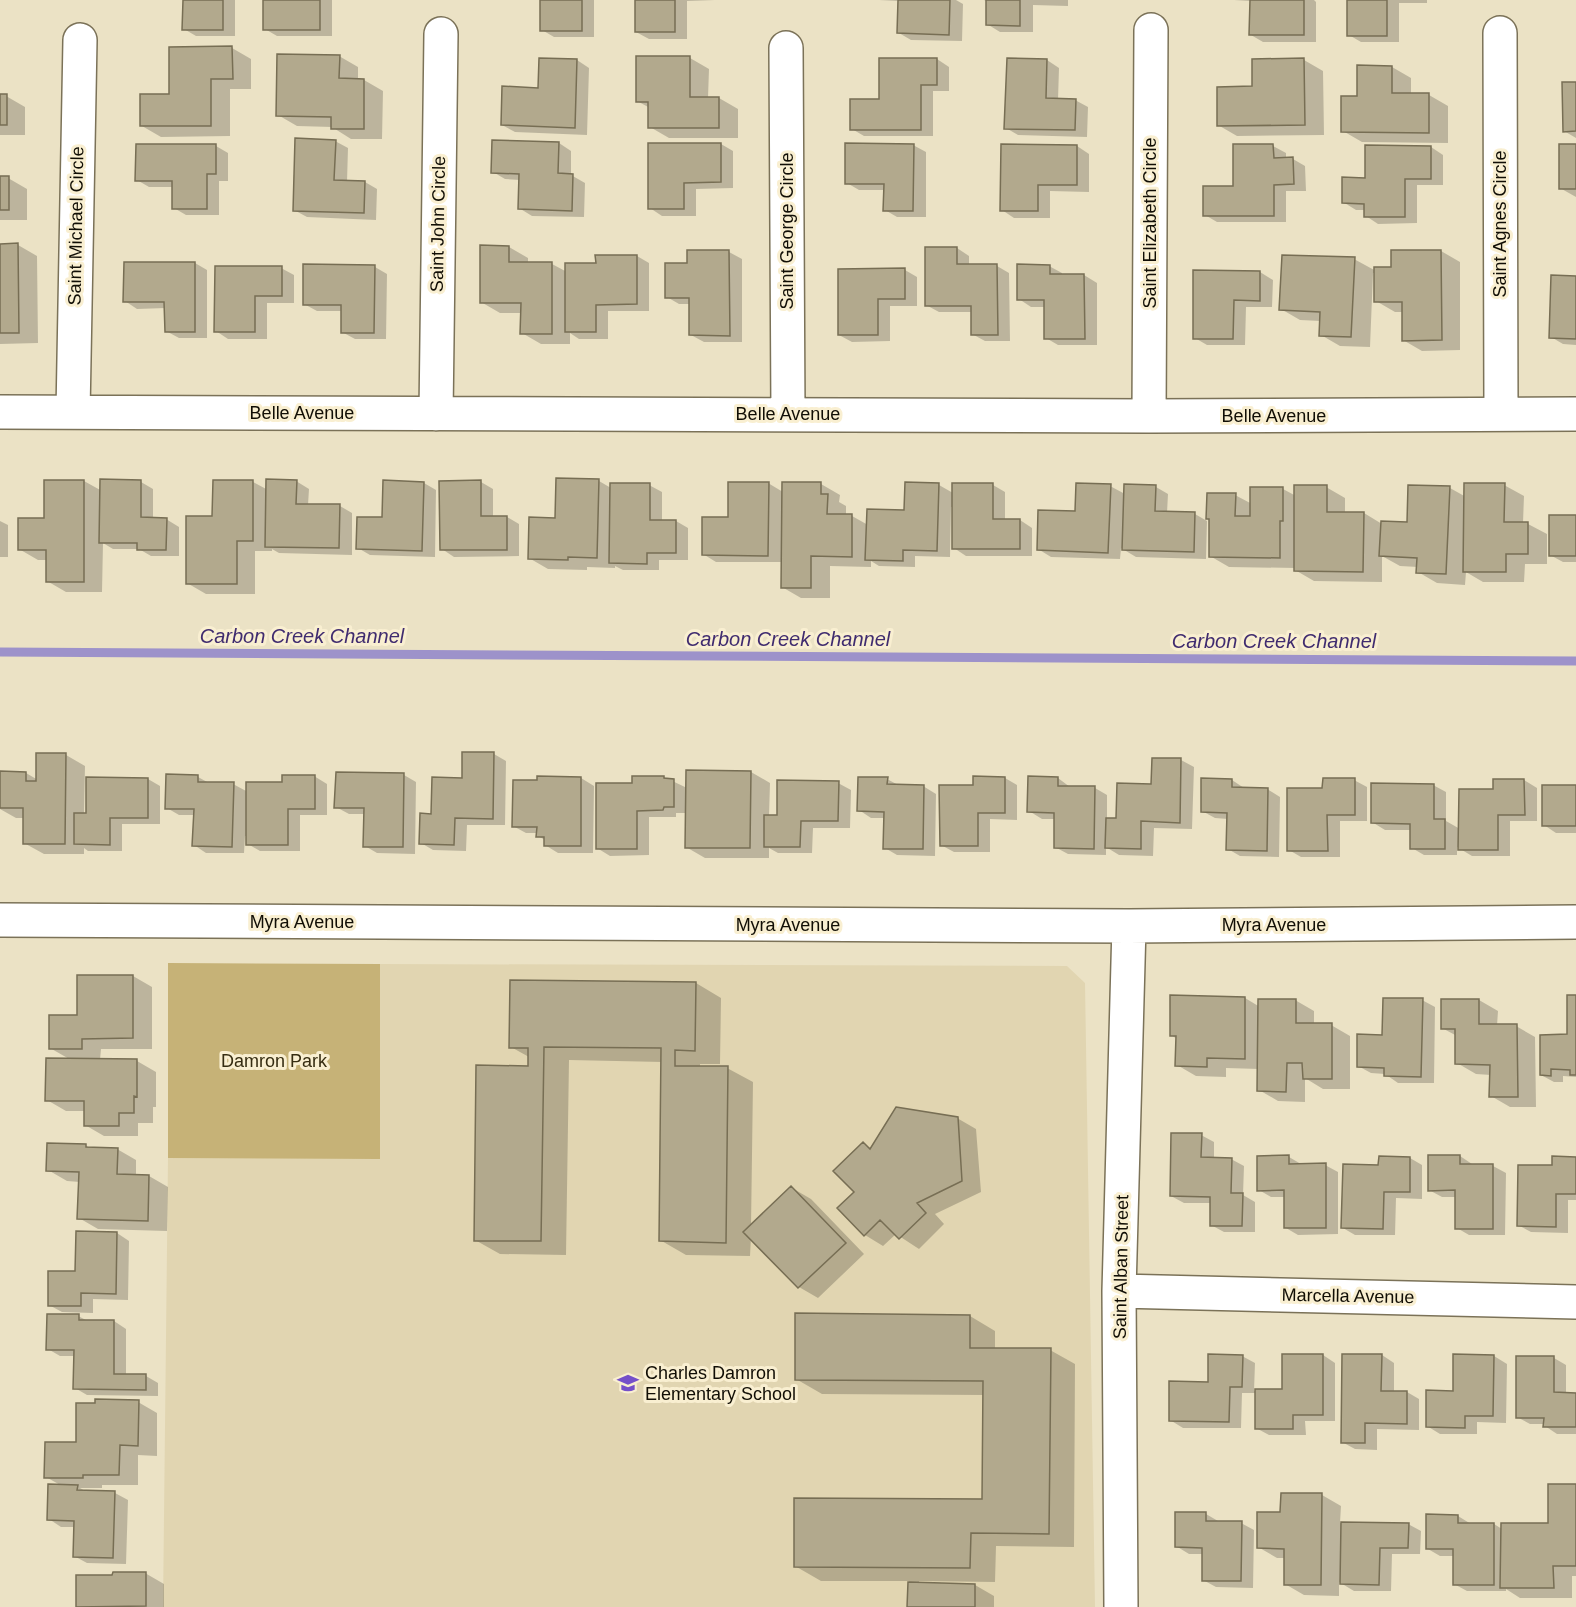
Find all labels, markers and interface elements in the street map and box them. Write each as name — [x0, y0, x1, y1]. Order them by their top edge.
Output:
street label: Saint Elizabeth Circle — [1140, 137, 1160, 309]
street label: Saint Michael Circle — [65, 146, 87, 306]
street label: Saint Agnes Circle — [1490, 150, 1510, 298]
street label: Saint George Circle — [777, 152, 797, 310]
street label: Saint John Circle — [427, 156, 449, 292]
street label: Belle Avenue — [250, 403, 354, 423]
street label: Belle Avenue — [736, 404, 840, 424]
street label: Belle Avenue — [1222, 406, 1326, 426]
water label: Carbon Creek Channel — [200, 625, 405, 647]
water label: Carbon Creek Channel — [686, 628, 891, 650]
water label: Carbon Creek Channel — [1172, 630, 1377, 652]
street label: Myra Avenue — [250, 912, 354, 932]
street label: Myra Avenue — [736, 915, 840, 935]
street label: Myra Avenue — [1222, 915, 1326, 935]
park label: Damron Park — [221, 1051, 328, 1071]
street label: Saint Alban Street — [1110, 1195, 1132, 1339]
street label: Marcella Avenue — [1281, 1285, 1415, 1307]
place label: Charles Damron Elementary School — [645, 1363, 796, 1404]
school or university icon: Charles Damron Elementary School — [616, 1371, 640, 1395]

